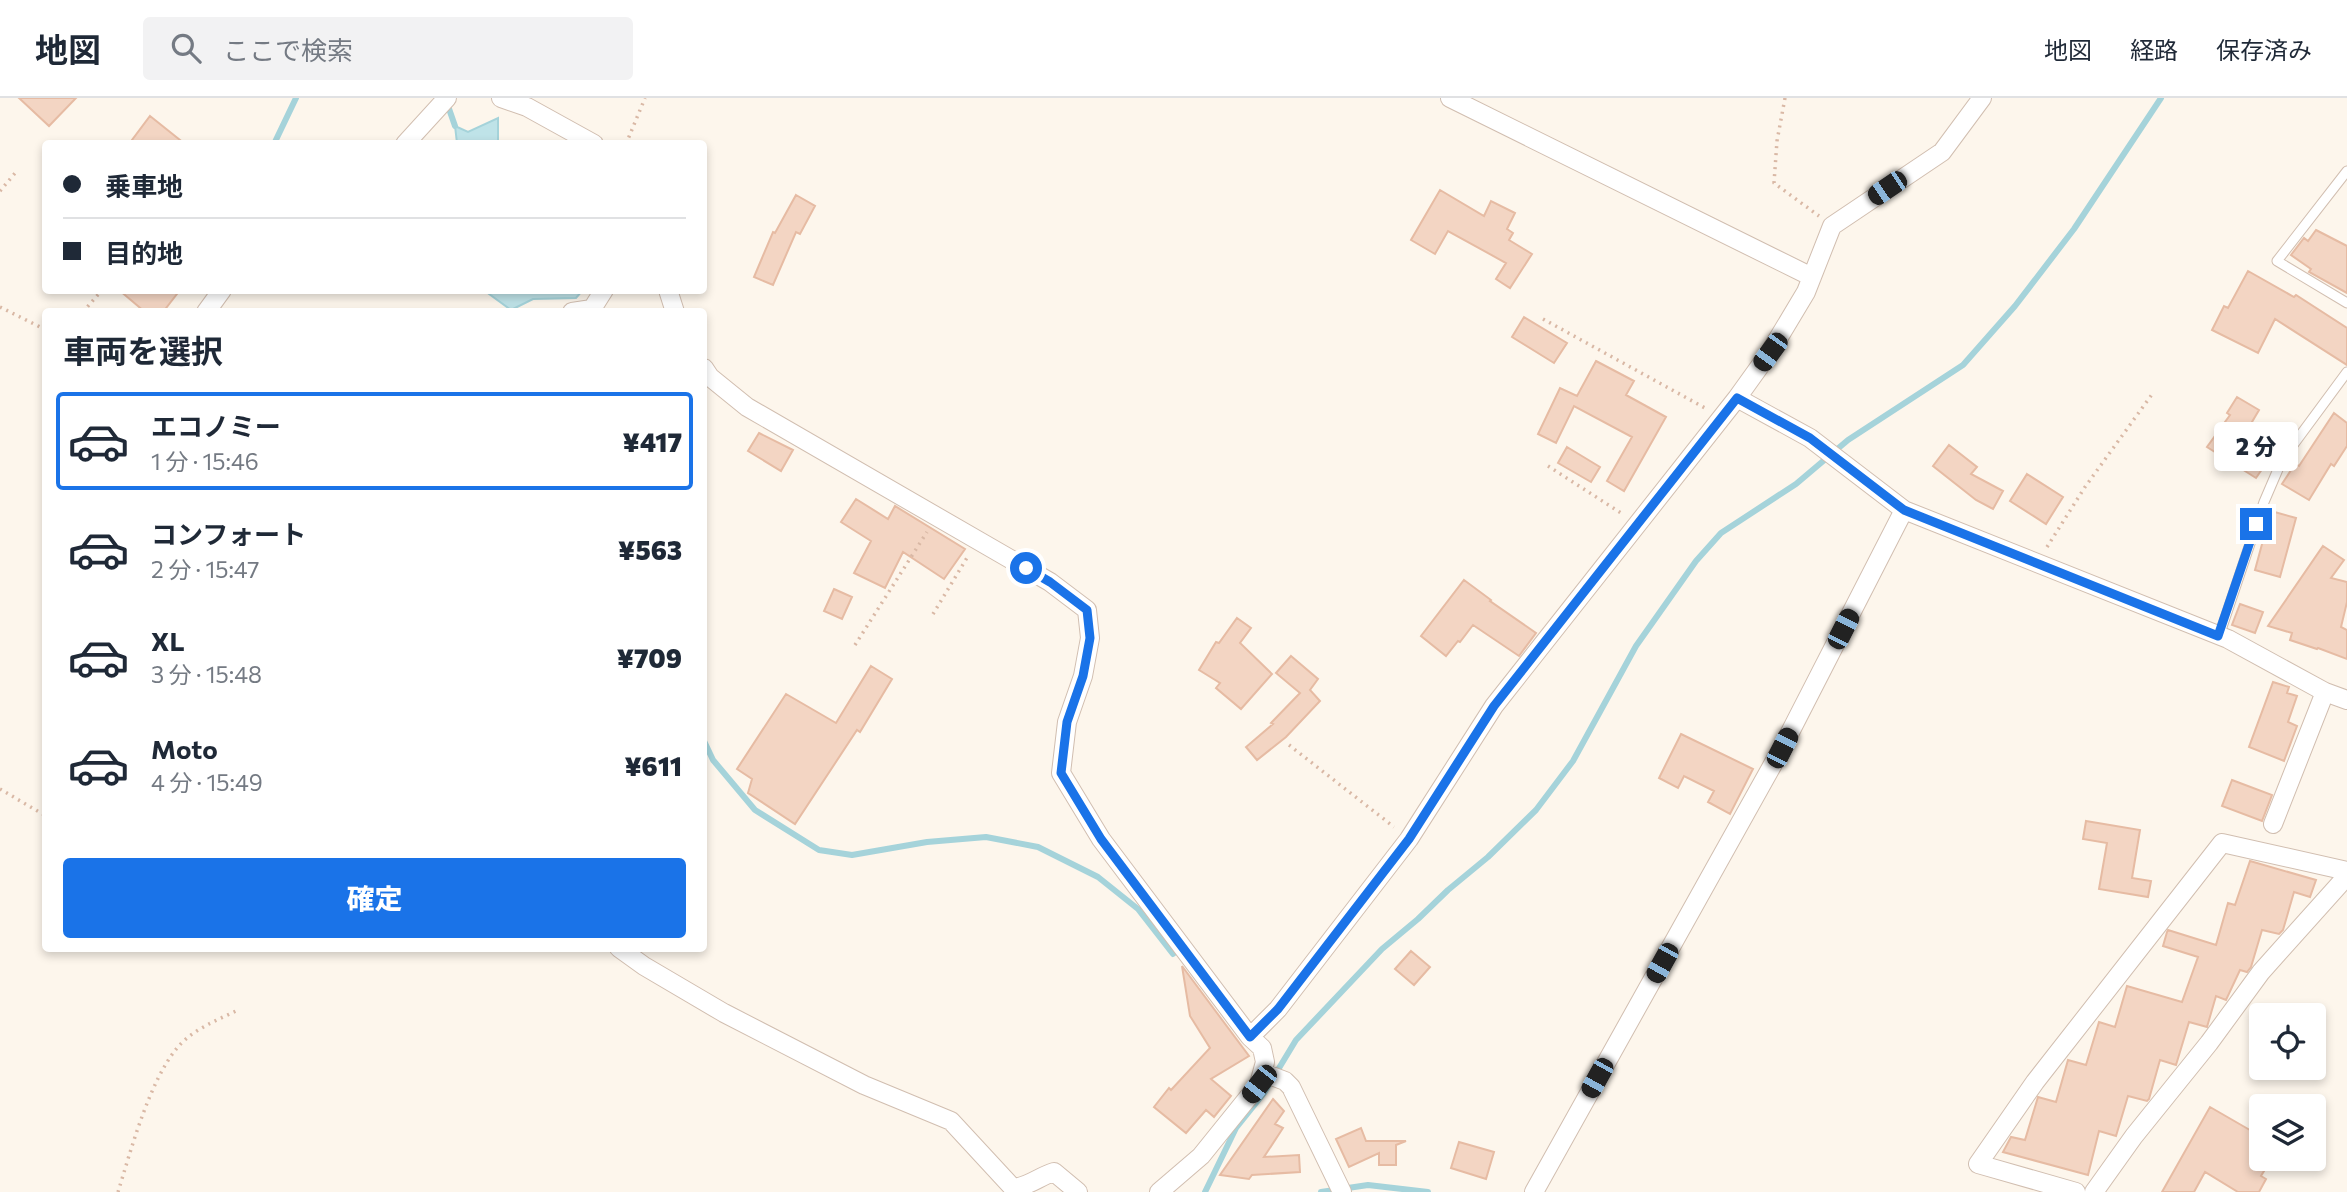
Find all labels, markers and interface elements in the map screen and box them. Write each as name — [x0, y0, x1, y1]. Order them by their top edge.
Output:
search box — [143, 17, 633, 80]
text: 地図 — [35, 28, 101, 69]
icon: search — [167, 29, 205, 67]
text: ここで検索 — [223, 34, 353, 65]
text: 地図 — [2044, 35, 2092, 64]
text: 経路 — [2130, 35, 2178, 64]
text: 保存済み — [2216, 35, 2312, 64]
car — [1864, 168, 1911, 208]
text: 乗車地 — [105, 170, 183, 201]
text: 目的地 — [105, 237, 183, 268]
car — [1750, 329, 1791, 375]
text: 車両を選択 — [63, 330, 223, 370]
icon: car — [67, 410, 130, 473]
text: エコノミー — [151, 410, 281, 441]
callout: 2 分 — [2214, 422, 2298, 472]
text: ¥417 — [623, 426, 682, 457]
text: 2 分 — [2236, 432, 2276, 460]
text: 1 分 · 15:46 — [151, 447, 259, 475]
route end — [2240, 508, 2272, 540]
icon: car — [67, 518, 130, 581]
text: コンフォート — [151, 518, 306, 549]
text: ¥563 — [618, 534, 682, 565]
route start — [1010, 552, 1042, 584]
text: 2 分 · 15:47 — [151, 555, 259, 583]
car — [1825, 606, 1862, 652]
text: XL — [151, 625, 185, 656]
icon: car — [67, 626, 130, 689]
text: ¥709 — [617, 642, 682, 673]
text: 3 分 · 15:48 — [151, 660, 262, 688]
car — [1764, 725, 1801, 771]
text: Moto — [151, 733, 218, 764]
icon: car — [67, 734, 130, 797]
text: ¥611 — [625, 750, 682, 781]
text: 4 分 · 15:49 — [151, 768, 263, 796]
button: 確定 — [63, 858, 686, 938]
car — [1643, 940, 1682, 986]
map controls — [2249, 1003, 2326, 1171]
button: locate — [2249, 1003, 2326, 1080]
car — [1578, 1055, 1617, 1101]
car — [1238, 1061, 1281, 1107]
button: layers — [2249, 1094, 2326, 1171]

